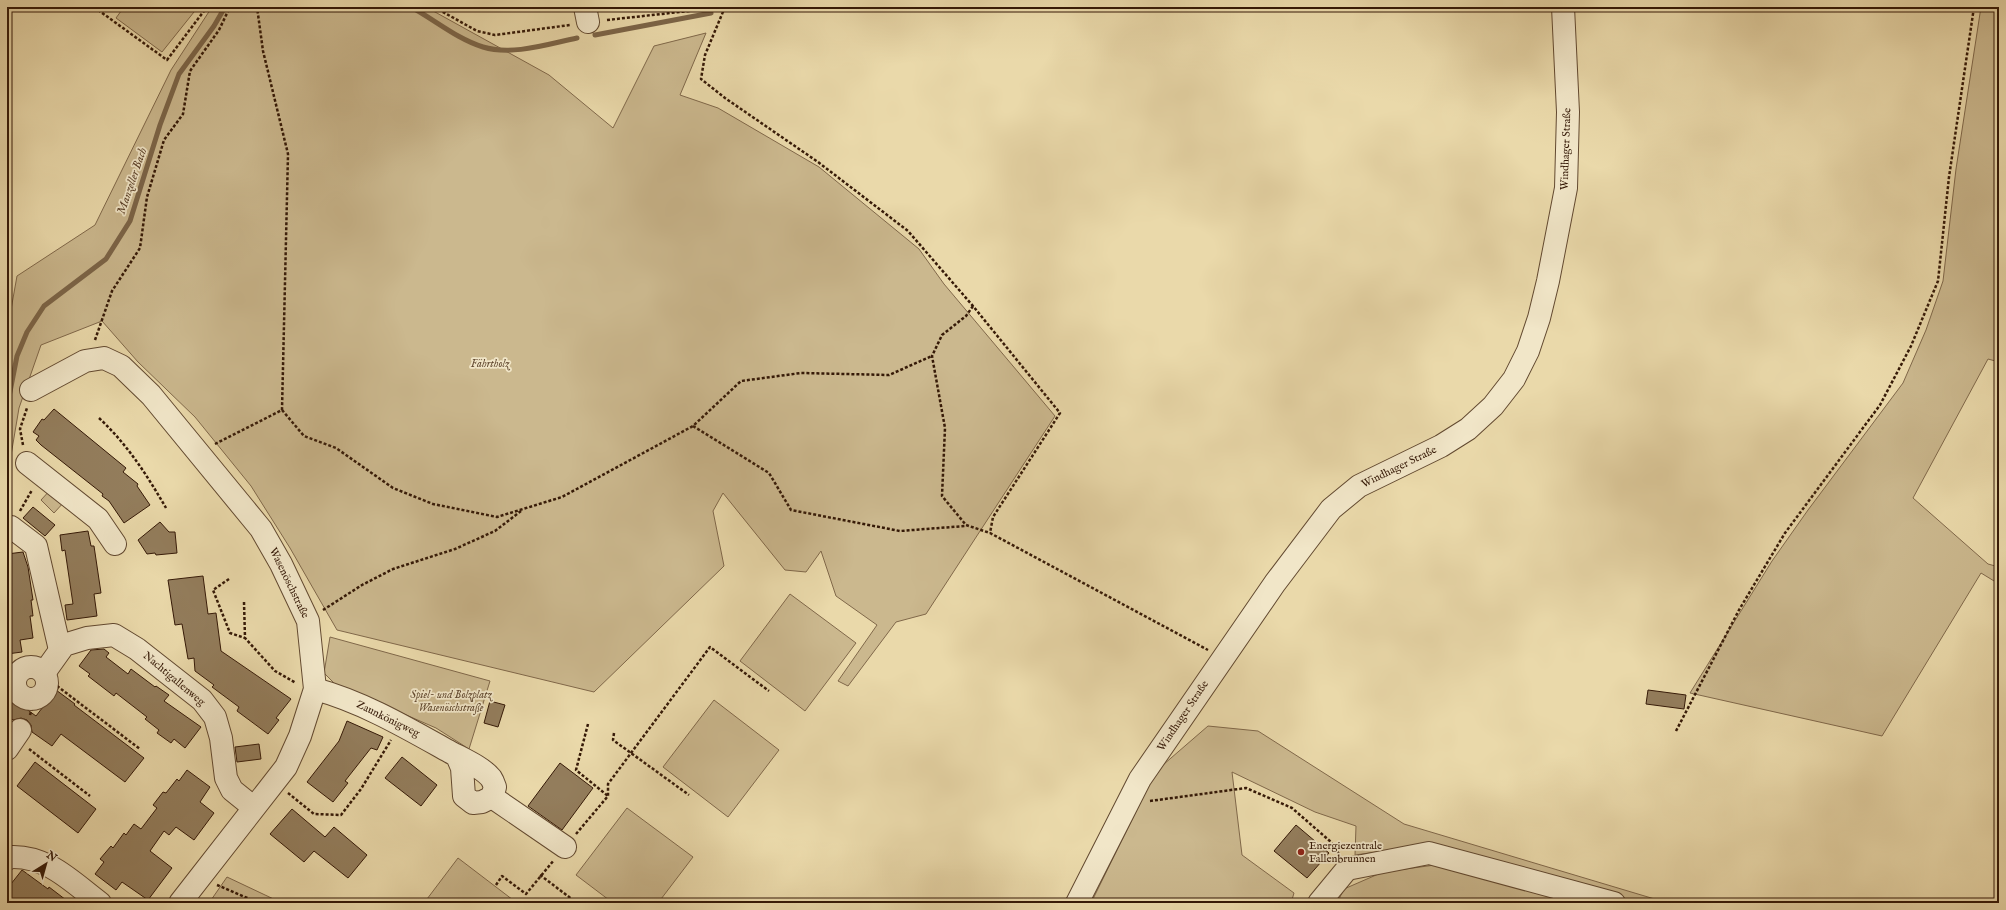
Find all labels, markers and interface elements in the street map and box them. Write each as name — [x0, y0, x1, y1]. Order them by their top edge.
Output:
street label: Windhager Straße — [1558, 108, 1574, 190]
water label: Manzeller Bach — [114, 146, 150, 216]
park label: Fährtholz — [471, 357, 511, 371]
street label: Windhager Straße — [1359, 443, 1439, 491]
street label: Wasenöschstraße — [266, 545, 312, 621]
street label: Nachtigallenweg — [140, 649, 209, 710]
street label: Windhager Straße — [1154, 678, 1212, 754]
park label: Spiel- und Bolzplatz Wasenöschstraße — [410, 688, 494, 715]
street label: Zaunkönigweg — [354, 698, 423, 741]
place label: Energiezentrale Fallenbrunnen — [1309, 839, 1382, 866]
north arrow — [26, 844, 66, 884]
marker: Energiezentrale Fallenbrunnen — [1296, 847, 1306, 857]
text: N — [43, 848, 60, 866]

